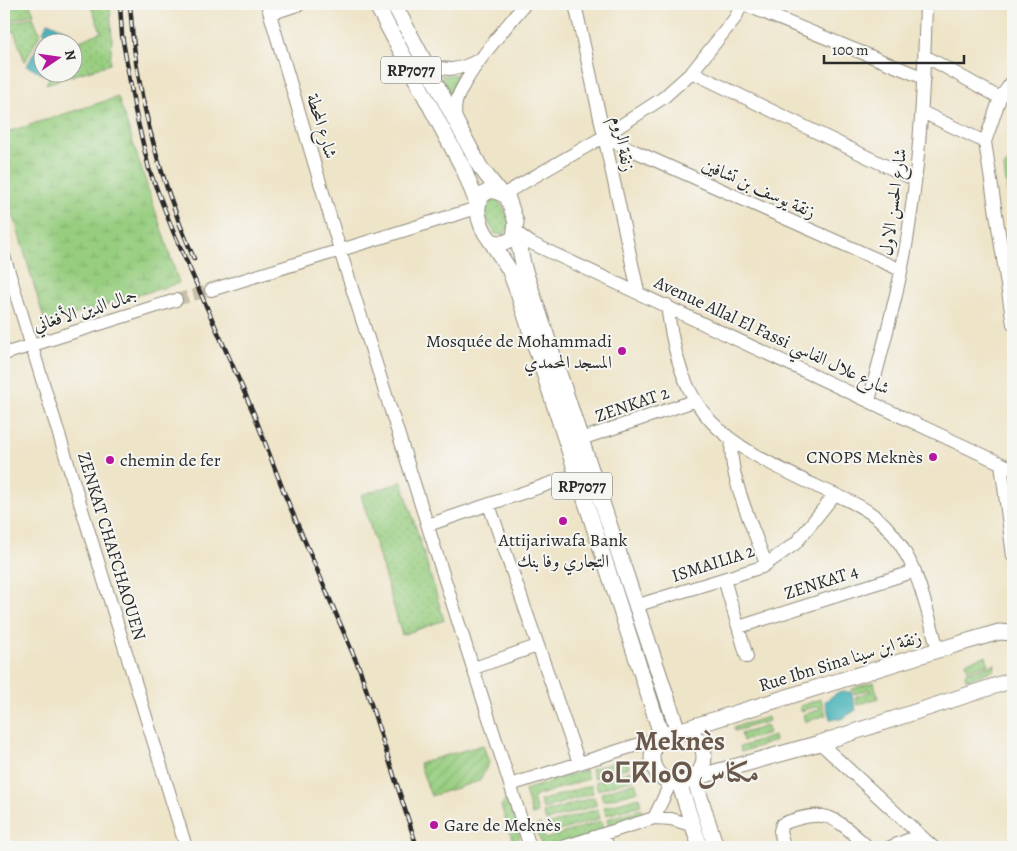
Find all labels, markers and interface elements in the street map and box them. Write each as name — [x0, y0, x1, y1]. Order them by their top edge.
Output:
north arrow — [32, 32, 82, 82]
scale bar — [824, 32, 964, 64]
text: 100 m — [832, 40, 869, 60]
text: N — [60, 48, 81, 62]
road number: RP7077 — [381, 56, 441, 84]
street label: شارع المحطة — [298, 91, 343, 162]
street label: زنقة الروم — [602, 114, 641, 175]
street label: شارع الحسن الاول — [874, 147, 915, 258]
street label: زنقة يوسف بن تشافين — [698, 152, 820, 224]
street label: Avenue Allal El Fassi شارع علال الفاسي — [647, 269, 894, 405]
street label: جمال الدين الأفغاني — [30, 282, 141, 340]
place label: Mosquée de Mohammadi المسجد المحمدي — [426, 329, 612, 377]
marker: Mosquée de Mohammadi المسجد المحمدي — [616, 345, 628, 357]
street label: ZENKAT 2 — [592, 380, 673, 428]
place label: CNOPS Meknès — [806, 445, 923, 469]
place label: chemin de fer — [120, 448, 221, 472]
street label: ZENKAT CHAFCHAOUEN — [72, 449, 152, 643]
marker: CNOPS Meknès — [927, 451, 939, 463]
marker: chemin de fer — [104, 454, 116, 466]
road number: RP7077 — [552, 472, 612, 500]
marker: Attijariwafa Bank التجاري وفا بنك — [557, 515, 569, 527]
place label: Attijariwafa Bank التجاري وفا بنك — [498, 528, 627, 576]
street label: ISMAILIA 2 — [668, 538, 758, 588]
street label: ZENKAT 4 — [781, 559, 861, 605]
street label: Rue Ibn Sina زنقة ابن سينا — [756, 625, 924, 697]
district label: Meknès ⴰⵎⴽⵏⴰⵙ مكناس — [601, 722, 759, 792]
place label: Gare de Meknès — [444, 813, 561, 837]
marker: Gare de Meknès — [428, 819, 440, 831]

